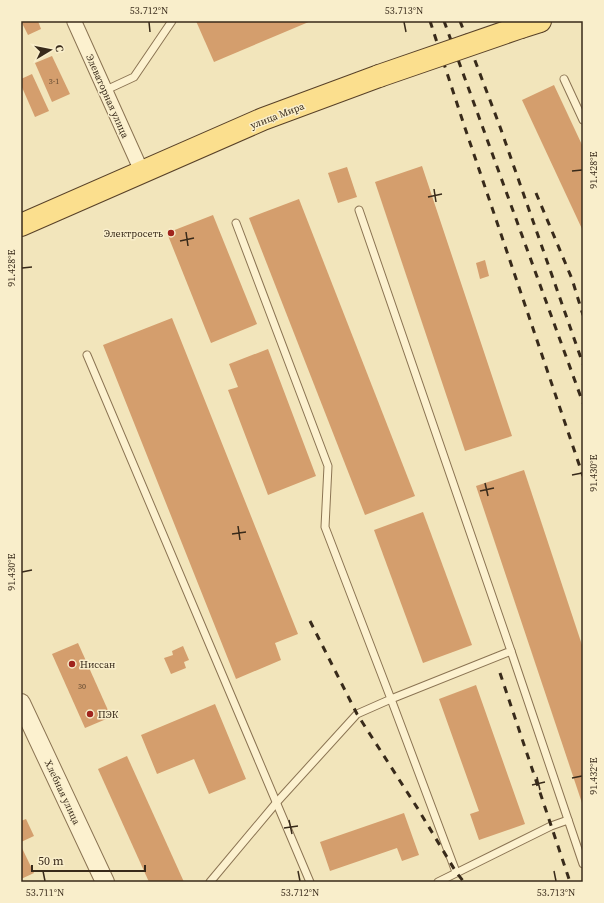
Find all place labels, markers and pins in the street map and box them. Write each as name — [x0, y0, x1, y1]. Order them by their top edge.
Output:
place label: Электросеть — [104, 227, 163, 240]
marker: Электросеть — [166, 228, 176, 238]
place label: Ниссан — [80, 658, 115, 671]
marker: Ниссан — [67, 659, 77, 669]
place label: ПЭК — [98, 708, 119, 721]
marker: ПЭК — [85, 709, 95, 719]

